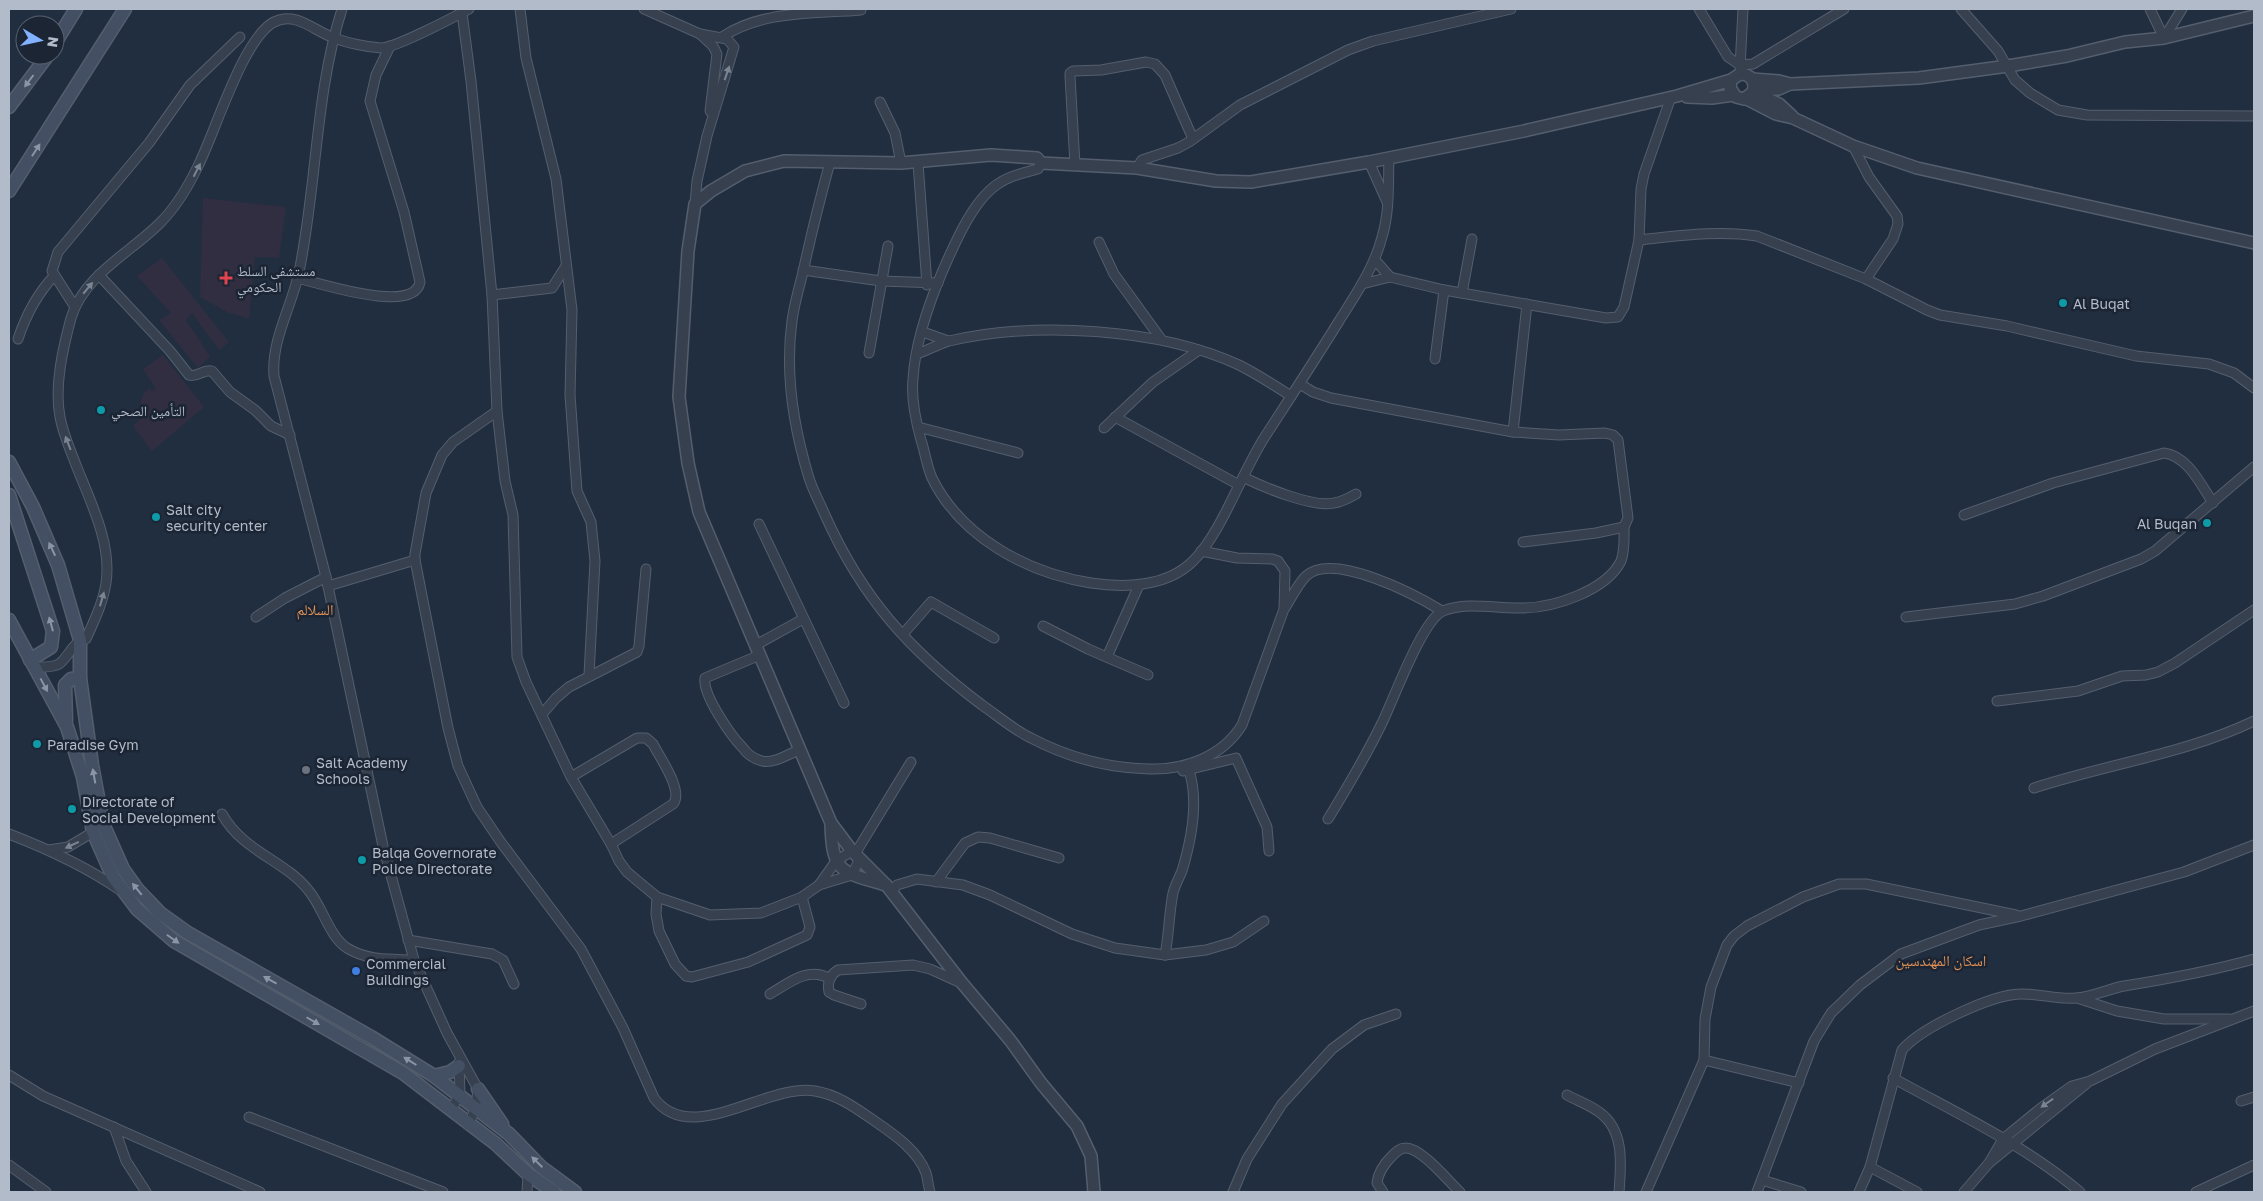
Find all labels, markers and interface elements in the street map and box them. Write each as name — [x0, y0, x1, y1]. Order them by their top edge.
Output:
north arrow — [15, 15, 65, 65]
text: N — [44, 36, 63, 49]
one-way arrow — [723, 65, 731, 80]
one-way arrow — [24, 74, 34, 88]
one-way arrow — [31, 144, 41, 157]
one-way arrow — [193, 162, 201, 177]
place label: مستشفى السلط الحكومي — [237, 262, 315, 298]
marker: مستشفى السلط الحكومي — [219, 271, 233, 285]
one-way arrow — [82, 282, 93, 295]
place label: Al Buqat — [2073, 295, 2130, 312]
marker: Al Buqat — [2057, 297, 2069, 309]
place label: التأمين الصحي — [111, 402, 185, 422]
marker: التأمين الصحي — [95, 404, 107, 416]
one-way arrow — [64, 436, 71, 451]
place label: Salt city security center — [166, 501, 268, 534]
marker: Salt city security center — [150, 511, 162, 523]
place label: Al Buqan — [2137, 515, 2197, 532]
marker: Al Buqan — [2201, 517, 2213, 529]
one-way arrow — [48, 542, 56, 556]
one-way arrow — [98, 591, 106, 606]
district label: السلالم — [297, 600, 333, 620]
one-way arrow — [46, 616, 54, 631]
one-way arrow — [40, 678, 48, 692]
place label: Paradise Gym — [47, 736, 139, 753]
marker: Paradise Gym — [31, 738, 43, 750]
place label: Salt Academy Schools — [316, 754, 408, 787]
marker: Salt Academy Schools — [300, 764, 312, 776]
one-way arrow — [89, 768, 97, 784]
place label: Directorate of Social Development — [82, 793, 216, 826]
marker: Directorate of Social Development — [66, 803, 78, 815]
one-way arrow — [65, 841, 79, 849]
place label: Balqa Governorate Police Directorate — [372, 844, 497, 877]
marker: Balqa Governorate Police Directorate — [356, 854, 368, 866]
one-way arrow — [131, 882, 142, 895]
one-way arrow — [166, 934, 179, 944]
district label: اسكان المهندسين — [1896, 951, 1986, 971]
place label: Commercial Buildings — [366, 955, 446, 988]
marker: Commercial Buildings — [350, 965, 362, 977]
one-way arrow — [262, 976, 277, 984]
one-way arrow — [305, 1017, 320, 1025]
one-way arrow — [404, 1057, 417, 1066]
one-way arrow — [2040, 1098, 2054, 1108]
one-way arrow — [531, 1156, 543, 1168]

